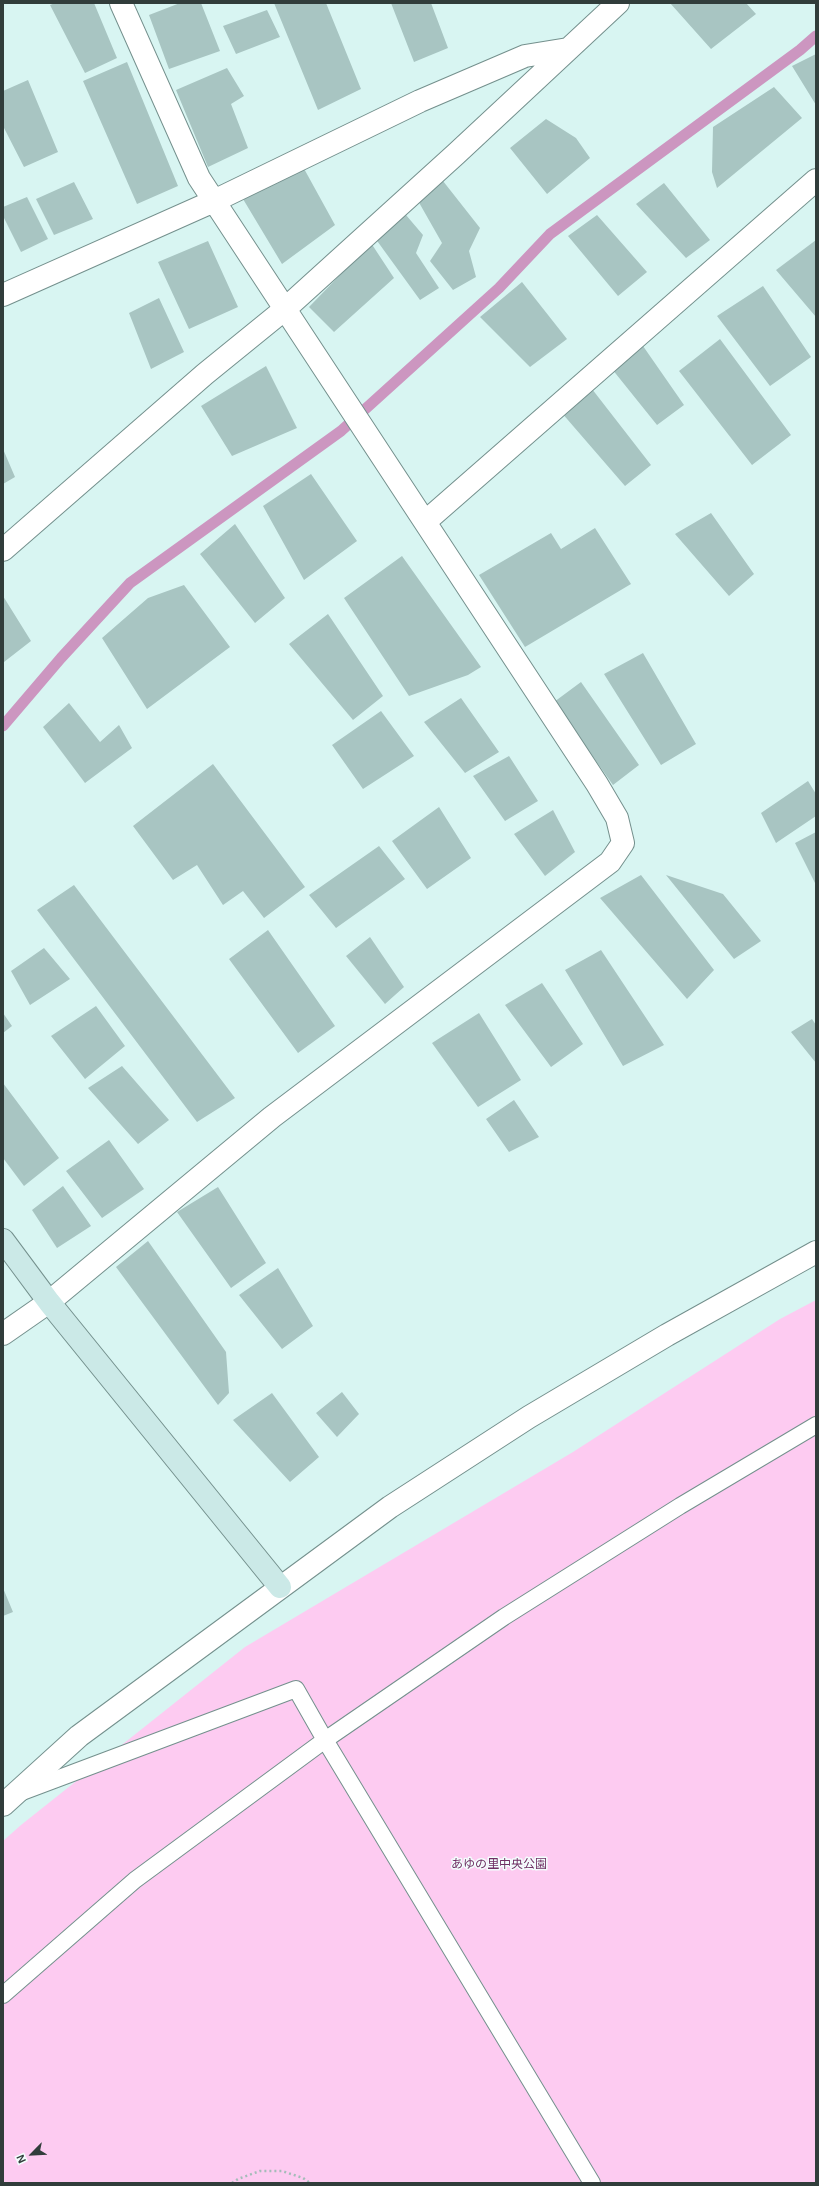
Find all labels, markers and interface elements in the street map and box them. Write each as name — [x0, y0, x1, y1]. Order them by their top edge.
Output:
park label: あゆの里中央公園 — [451, 1858, 547, 1872]
north arrow — [12, 2134, 52, 2174]
text: N — [14, 2153, 28, 2165]

